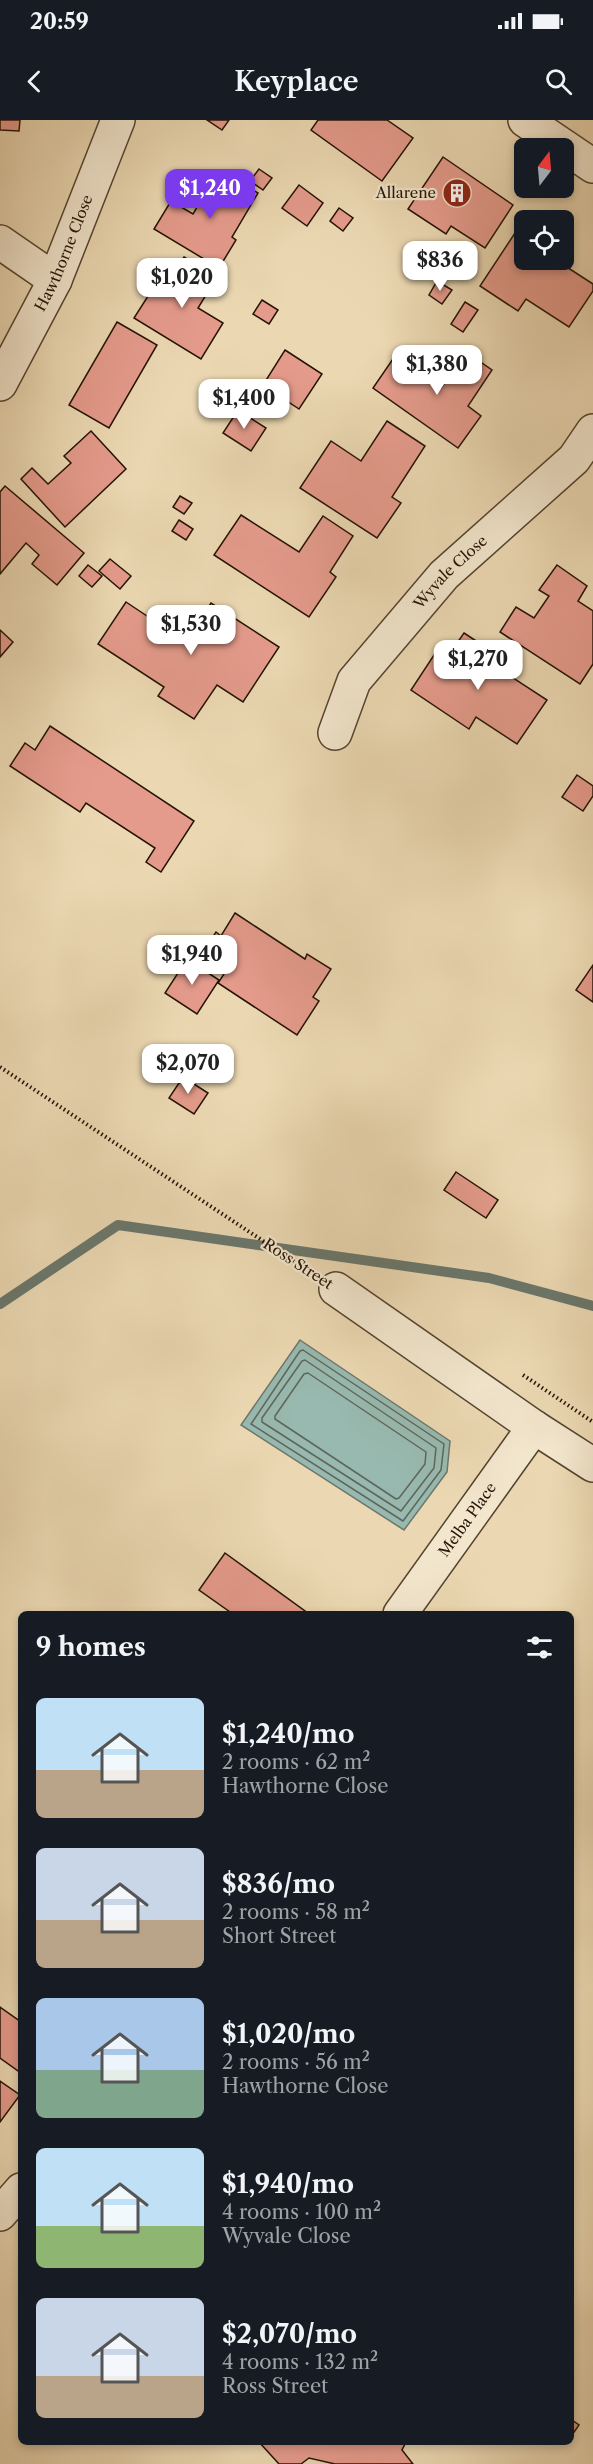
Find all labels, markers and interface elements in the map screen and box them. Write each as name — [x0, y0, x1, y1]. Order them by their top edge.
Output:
text: 20:59 — [30, 8, 89, 35]
icon: back — [18, 65, 51, 98]
text: Keyplace — [234, 65, 359, 98]
icon: search — [542, 65, 575, 98]
north arrow — [514, 138, 574, 198]
map controls — [514, 138, 574, 270]
pin: $1,240 — [161, 169, 259, 220]
text: $1,240 — [179, 176, 241, 200]
building icon: Allarene — [441, 177, 473, 209]
place label: Allarene — [375, 183, 436, 202]
street label: Hawthorne Close — [30, 192, 97, 314]
button: locate — [514, 210, 574, 270]
pin: $836 — [404, 241, 476, 292]
text: $836 — [417, 248, 463, 272]
pin: $1,020 — [133, 258, 231, 309]
text: $1,020 — [151, 265, 213, 289]
pin: $1,380 — [388, 345, 486, 396]
text: $1,380 — [406, 352, 468, 376]
pin: $1,400 — [195, 379, 293, 430]
text: $1,400 — [213, 386, 276, 410]
street label: Wyvale Close — [409, 531, 491, 613]
pin: $1,530 — [142, 605, 240, 656]
text: $1,530 — [161, 612, 221, 636]
pin: $1,270 — [429, 640, 527, 691]
text: $1,270 — [448, 647, 508, 671]
pin: $1,940 — [143, 935, 241, 986]
text: $1,940 — [161, 942, 223, 966]
pin: $2,070 — [139, 1044, 237, 1095]
text: $2,070 — [156, 1051, 220, 1075]
street label: Ross Street — [260, 1234, 337, 1294]
street label: Melba Place — [434, 1478, 500, 1560]
text: 9 homes — [36, 1631, 146, 1663]
icon: filters — [523, 1631, 556, 1664]
text: $1,240/mo — [222, 1718, 354, 1750]
icon: home — [84, 1722, 156, 1794]
text: 2 rooms · 62 m² — [222, 1750, 370, 1774]
text: Hawthorne Close — [222, 1774, 388, 1798]
text: $836/mo — [222, 1868, 335, 1900]
icon: home — [84, 1872, 156, 1944]
text: 2 rooms · 58 m² — [222, 1900, 370, 1924]
text: Short Street — [222, 1924, 336, 1948]
text: $1,020/mo — [222, 2018, 355, 2050]
icon: home — [84, 2022, 156, 2094]
text: 2 rooms · 56 m² — [222, 2050, 370, 2074]
text: Hawthorne Close — [222, 2074, 388, 2098]
text: $1,940/mo — [222, 2168, 354, 2200]
icon: home — [84, 2172, 156, 2244]
text: 4 rooms · 100 m² — [222, 2200, 381, 2224]
text: Wyvale Close — [222, 2224, 351, 2248]
text: $2,070/mo — [222, 2318, 357, 2350]
icon: home — [84, 2322, 156, 2394]
text: 4 rooms · 132 m² — [222, 2350, 378, 2374]
text: Ross Street — [222, 2374, 328, 2398]

